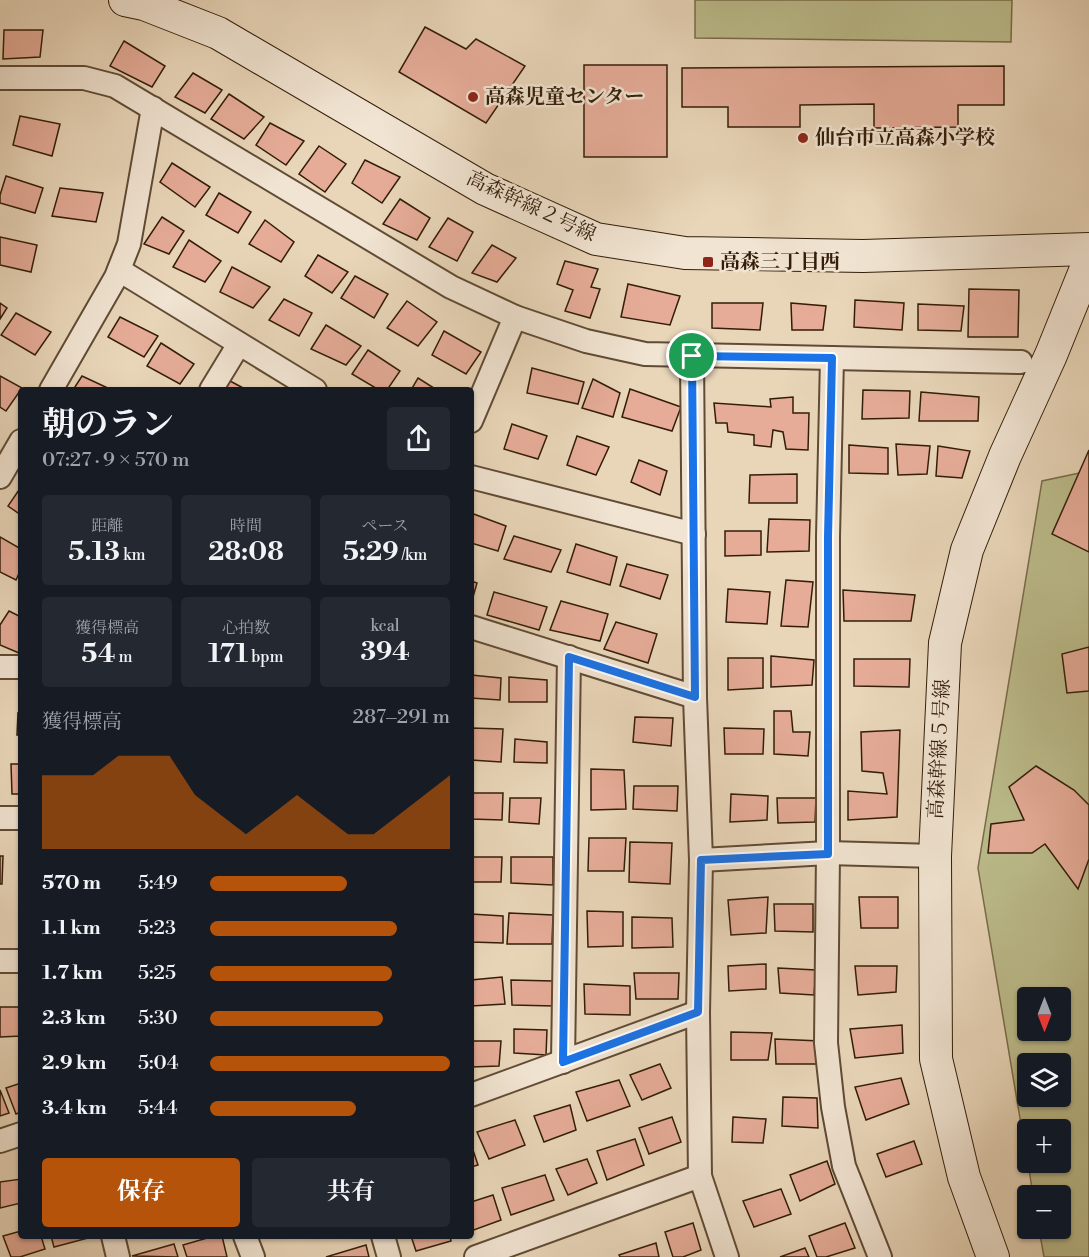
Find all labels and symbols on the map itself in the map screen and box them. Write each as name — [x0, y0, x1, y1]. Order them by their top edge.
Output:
place label: 高森児童センター — [485, 85, 644, 110]
marker: 高森児童センター — [466, 90, 480, 104]
place label: 仙台市立高森小学校 — [815, 126, 995, 151]
marker: 仙台市立高森小学校 — [796, 131, 810, 145]
street label: 高森幹線２号線 — [462, 166, 600, 248]
place label: 高森三丁目西 — [720, 250, 840, 275]
marker: 高森三丁目西 — [701, 255, 715, 269]
pin — [666, 330, 717, 381]
street label: 高森幹線５号線 — [924, 678, 956, 820]
north arrow — [1017, 987, 1071, 1041]

